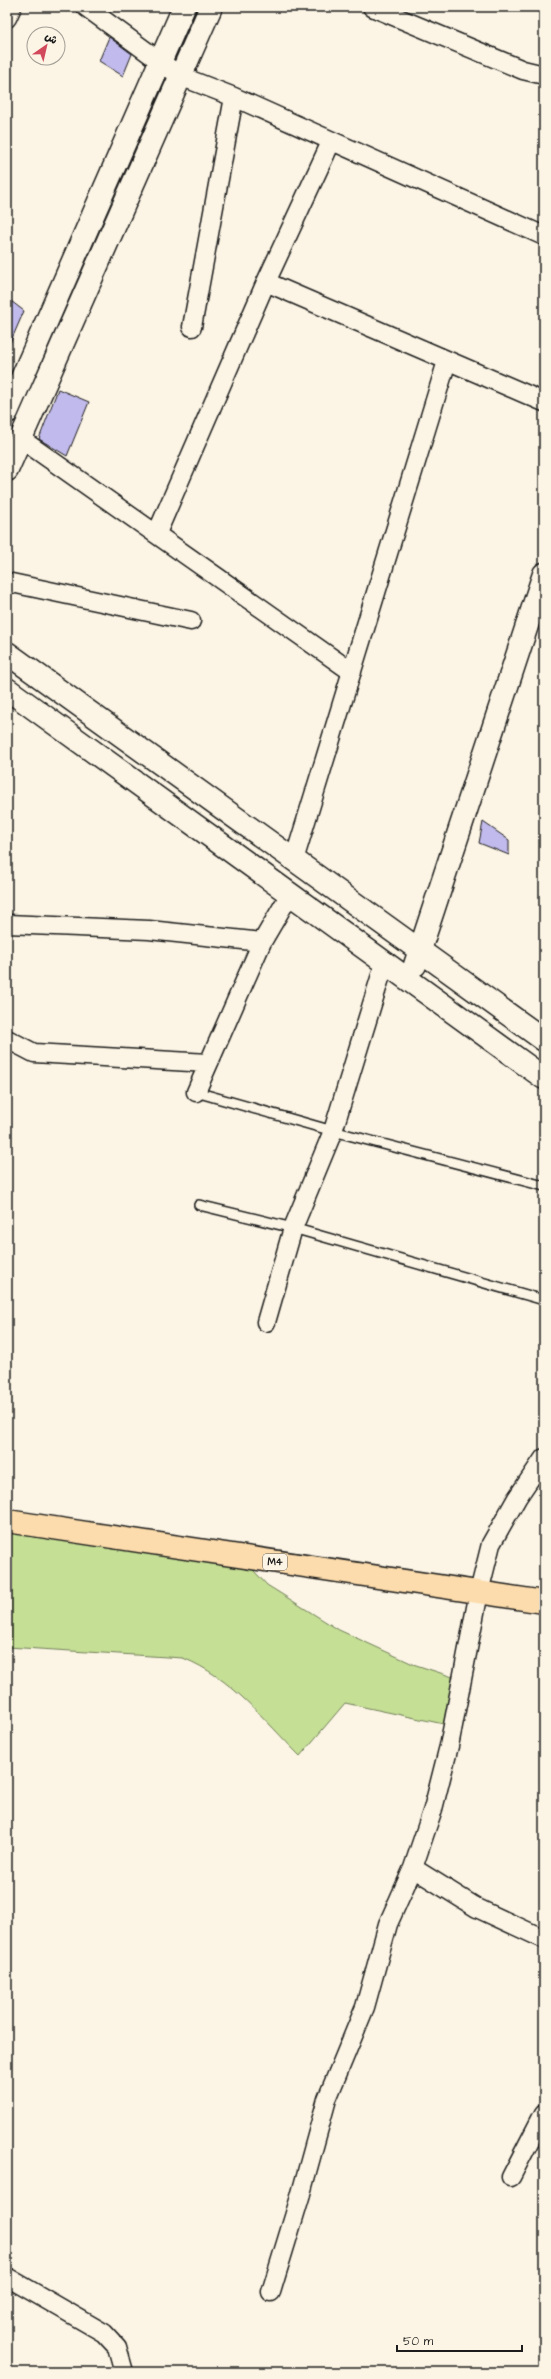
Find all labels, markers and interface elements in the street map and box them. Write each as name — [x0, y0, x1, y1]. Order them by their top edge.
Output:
north arrow — [26, 26, 66, 66]
text: ش — [42, 29, 61, 48]
road number: M4 — [263, 1554, 287, 1570]
scale bar — [397, 2327, 522, 2353]
text: 50 m — [403, 2333, 434, 2350]

